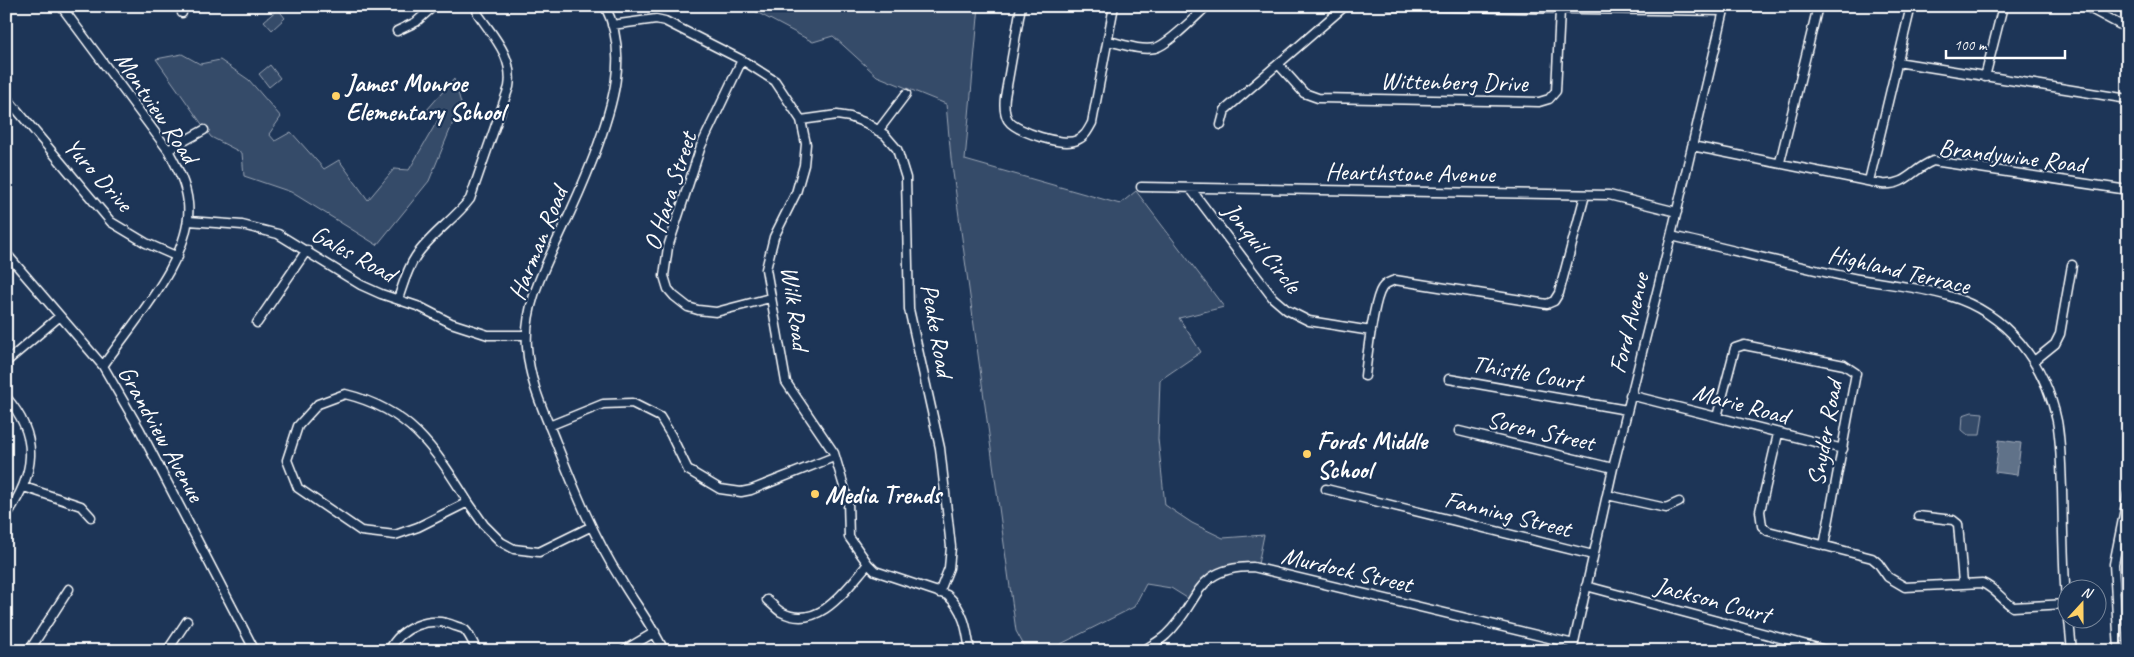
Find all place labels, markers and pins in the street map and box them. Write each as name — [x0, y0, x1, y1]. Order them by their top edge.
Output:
place label: James Monroe Elementary School — [344, 67, 509, 128]
marker: James Monroe Elementary School — [330, 90, 342, 102]
place label: Fords Middle School — [1317, 425, 1429, 486]
marker: Fords Middle School — [1301, 448, 1313, 460]
place label: Media Trends — [825, 479, 943, 511]
marker: Media Trends — [809, 488, 821, 500]

